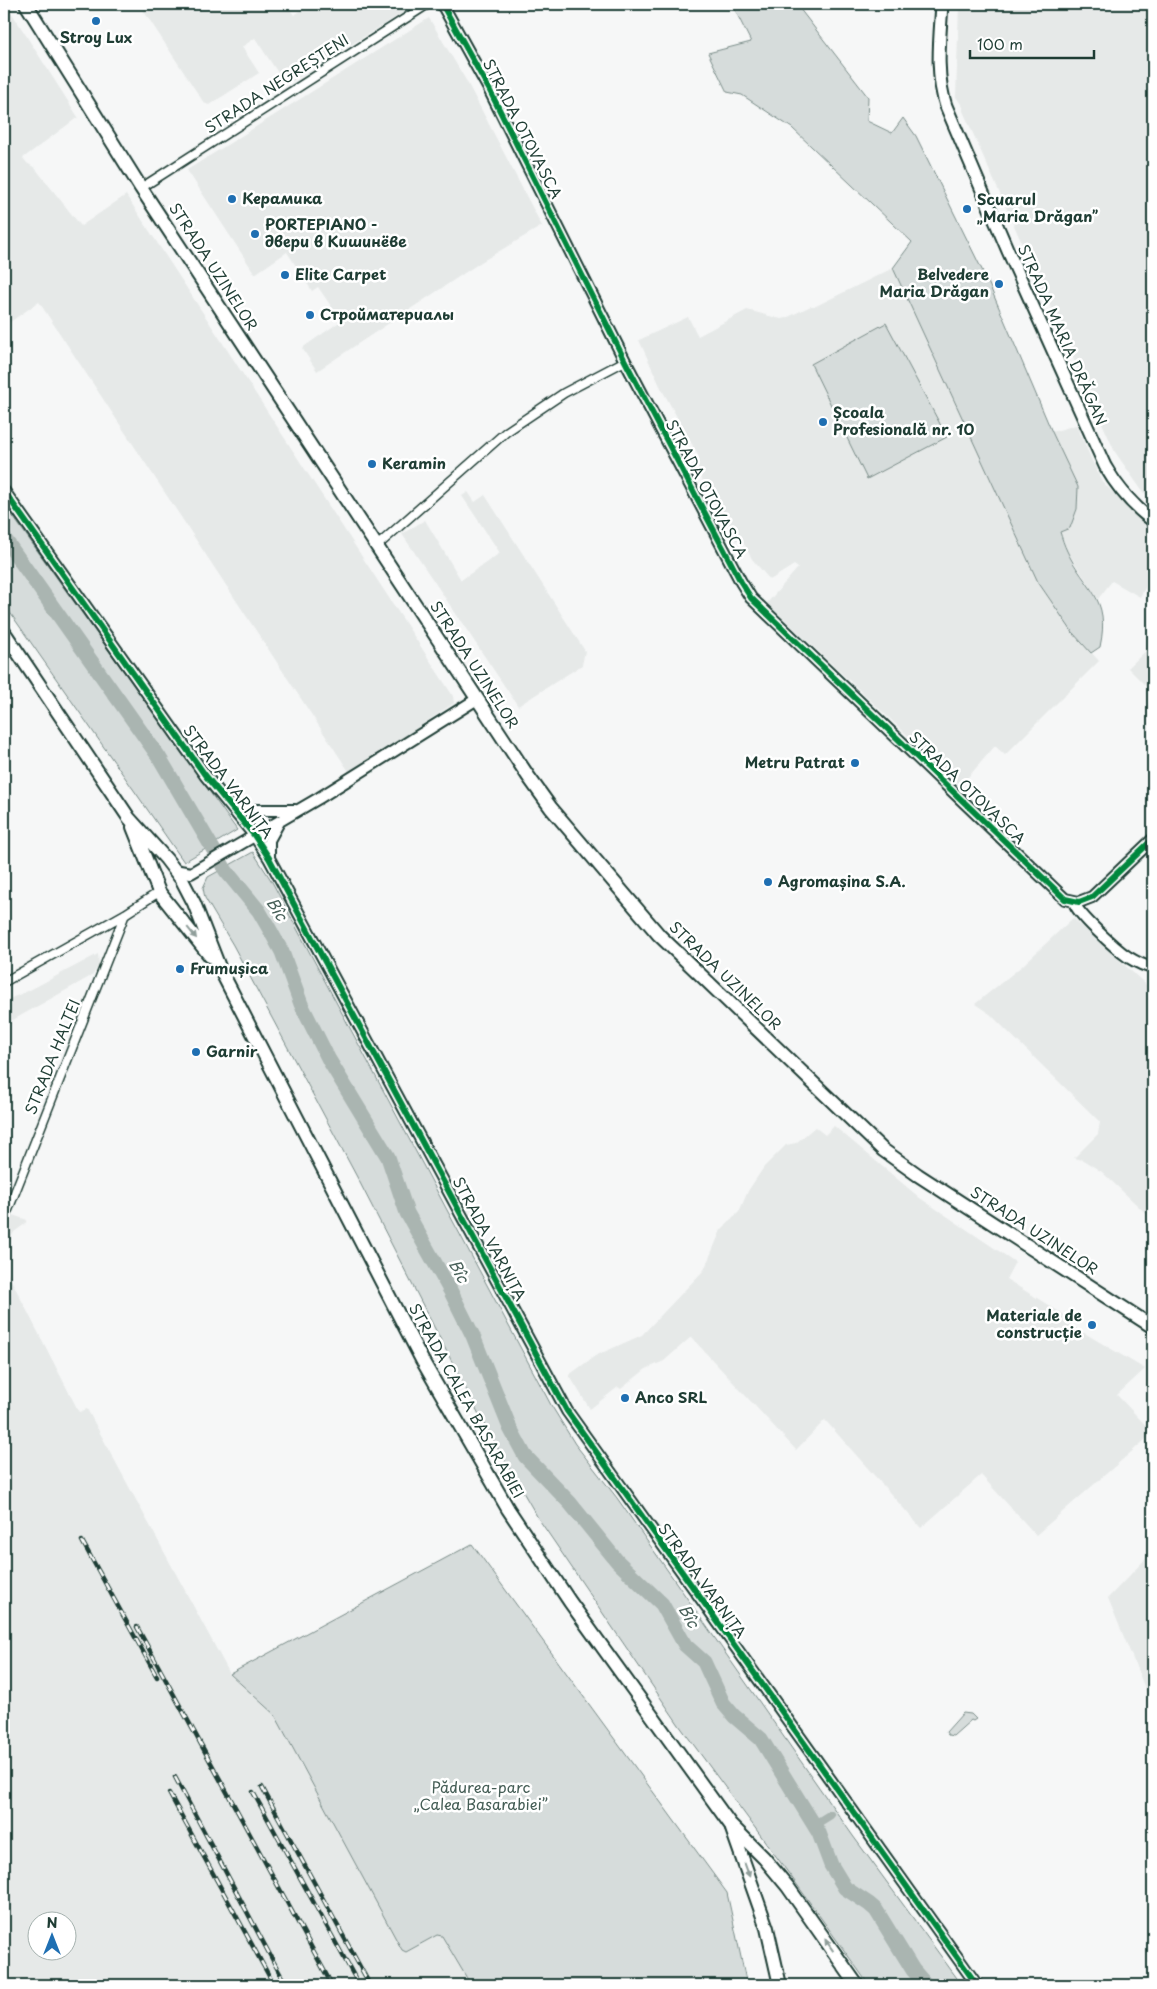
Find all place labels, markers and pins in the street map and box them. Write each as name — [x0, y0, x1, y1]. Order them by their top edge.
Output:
marker: Stroy Lux — [90, 15, 102, 27]
place label: Stroy Lux — [60, 25, 133, 48]
place label: Керамика — [242, 186, 323, 209]
place label: Scuarul „Maria Drăgan” — [977, 187, 1098, 227]
marker: Керамика — [226, 193, 238, 205]
marker: Scuarul „Maria Drăgan” — [961, 203, 973, 215]
place label: PORTEPIANO - двери в Кишинёве — [265, 212, 407, 252]
marker: PORTEPIANO - двери в Кишинёве — [249, 228, 261, 240]
place label: Elite Carpet — [295, 262, 386, 285]
place label: Belvedere Maria Drăgan — [880, 262, 989, 302]
marker: Elite Carpet — [279, 269, 291, 281]
marker: Belvedere Maria Drăgan — [993, 278, 1005, 290]
place label: Стройматериалы — [320, 302, 454, 325]
marker: Стройматериалы — [304, 309, 316, 321]
place label: Școala Profesională nr. 10 — [833, 400, 974, 440]
marker: Școala Profesională nr. 10 — [817, 416, 829, 428]
place label: Keramin — [382, 451, 446, 474]
marker: Keramin — [366, 458, 378, 470]
place label: Metru Patrat — [745, 750, 845, 773]
marker: Metru Patrat — [849, 757, 861, 769]
place label: Agromașina S.A. — [778, 869, 906, 892]
marker: Agromașina S.A. — [762, 876, 774, 888]
place label: Frumușica — [190, 956, 269, 979]
marker: Frumușica — [174, 963, 186, 975]
place label: Garnir — [206, 1039, 258, 1062]
marker: Garnir — [190, 1046, 202, 1058]
place label: Materiale de construcție — [986, 1303, 1082, 1343]
marker: Materiale de construcție — [1086, 1319, 1098, 1331]
place label: Anco SRL — [635, 1385, 707, 1408]
marker: Anco SRL — [619, 1392, 631, 1404]

